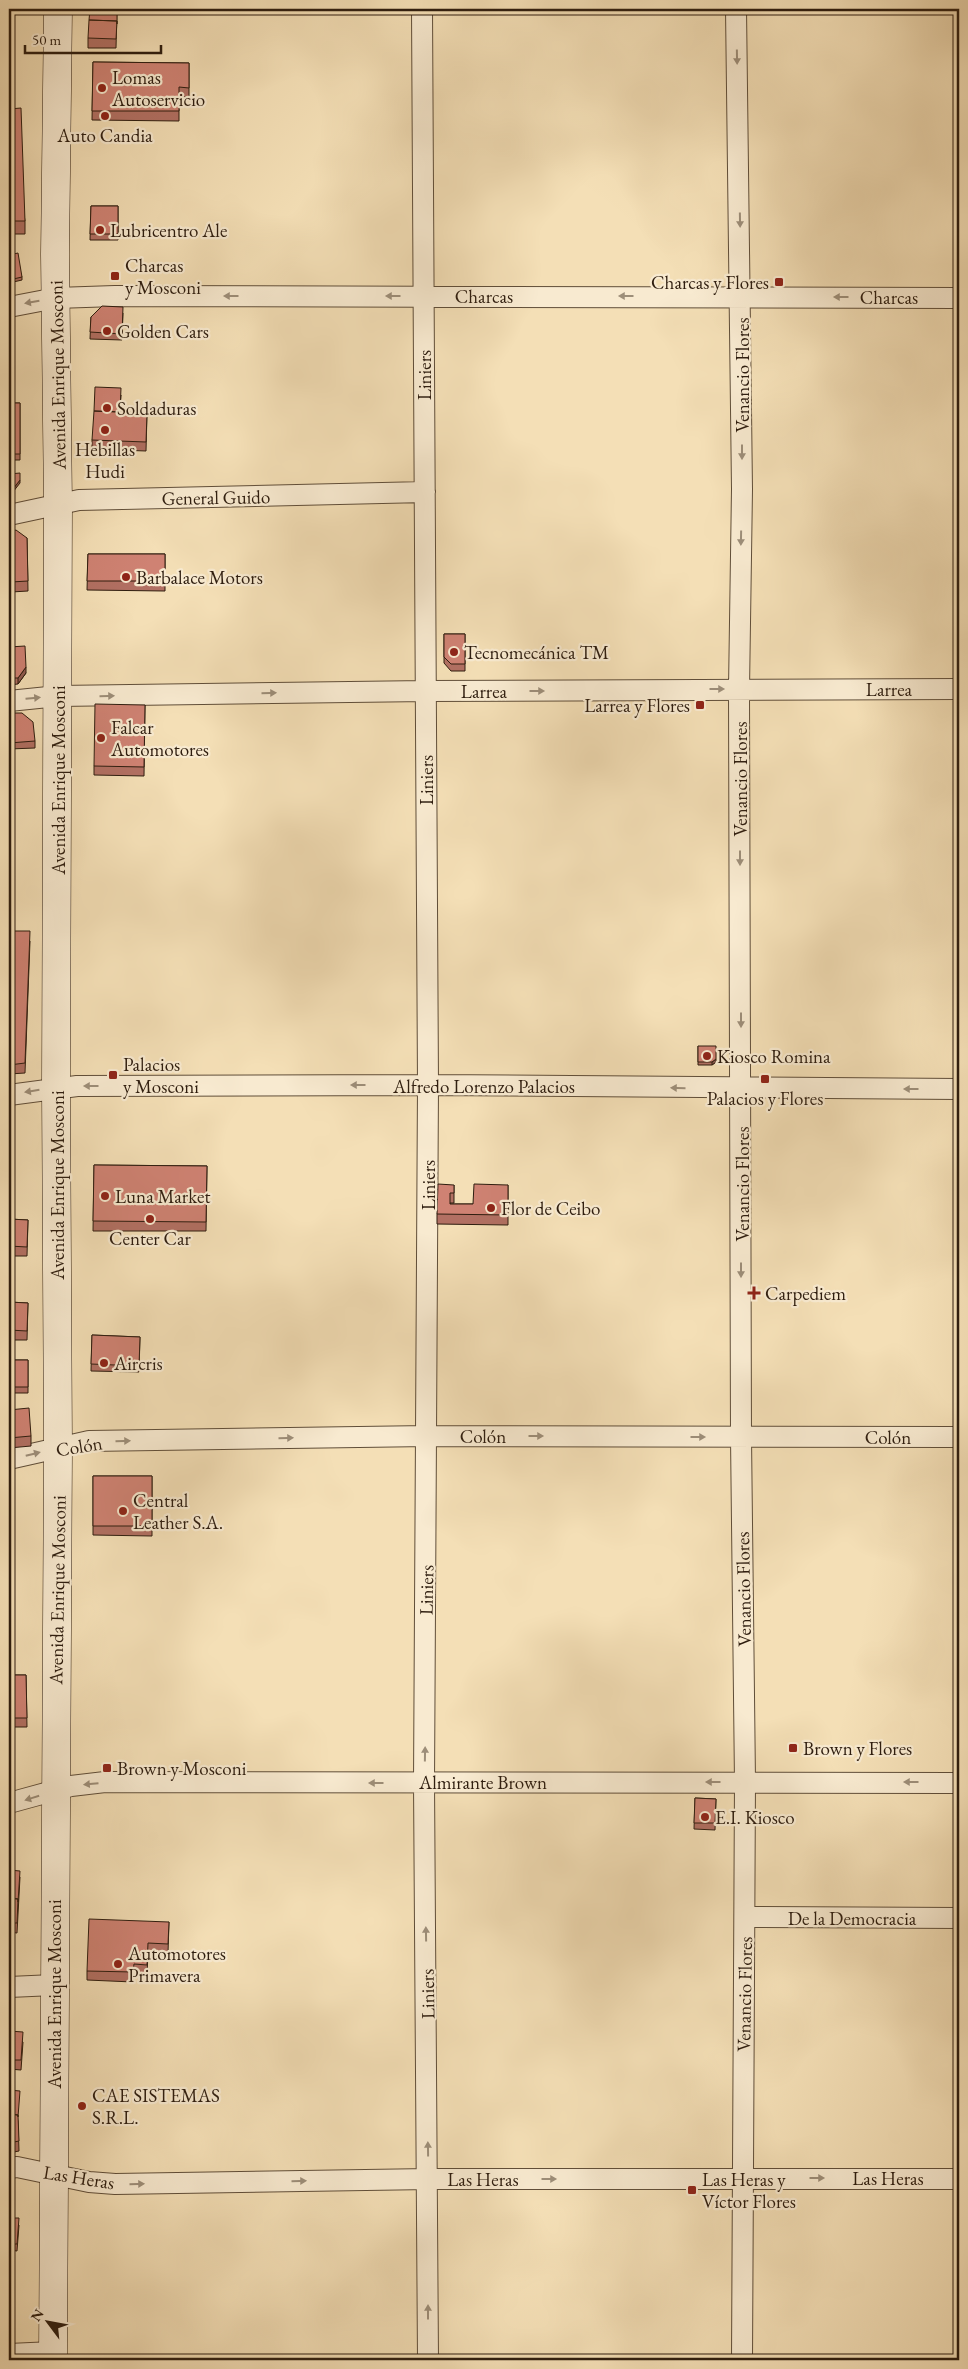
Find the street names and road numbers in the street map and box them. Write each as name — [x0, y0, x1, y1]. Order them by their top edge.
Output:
street label: Avenida Enrique Mosconi — [43, 280, 72, 471]
street label: Charcas — [455, 284, 513, 309]
street label: Charcas — [860, 285, 918, 310]
street label: Venancio Flores — [730, 317, 755, 433]
street label: Liniers — [412, 350, 437, 400]
street label: General Guido — [162, 484, 270, 511]
street label: Larrea — [866, 677, 913, 702]
street label: Larrea — [461, 679, 508, 704]
street label: Avenida Enrique Mosconi — [46, 685, 71, 876]
street label: Venancio Flores — [728, 721, 753, 837]
street label: Liniers — [414, 755, 439, 805]
street label: Alfredo Lorenzo Palacios — [392, 1074, 575, 1099]
street label: Avenida Enrique Mosconi — [45, 1090, 70, 1281]
street label: Venancio Flores — [730, 1126, 755, 1242]
street label: Liniers — [416, 1160, 441, 1210]
street label: Colón — [460, 1424, 506, 1449]
street label: Colón — [865, 1425, 911, 1450]
street label: Colón — [54, 1431, 104, 1462]
street label: Avenida Enrique Mosconi — [43, 1495, 72, 1686]
street label: Venancio Flores — [730, 1531, 757, 1647]
street label: Liniers — [414, 1565, 439, 1615]
street label: Almirante Brown — [418, 1770, 547, 1795]
street label: Avenida Enrique Mosconi — [42, 1899, 67, 2090]
street label: De la Democracia — [788, 1906, 917, 1931]
street label: Venancio Flores — [731, 1936, 758, 2052]
street label: Liniers — [415, 1969, 440, 2019]
street label: Las Heras — [42, 2160, 116, 2195]
street label: Las Heras — [852, 2166, 924, 2191]
street label: Las Heras — [447, 2167, 519, 2192]

